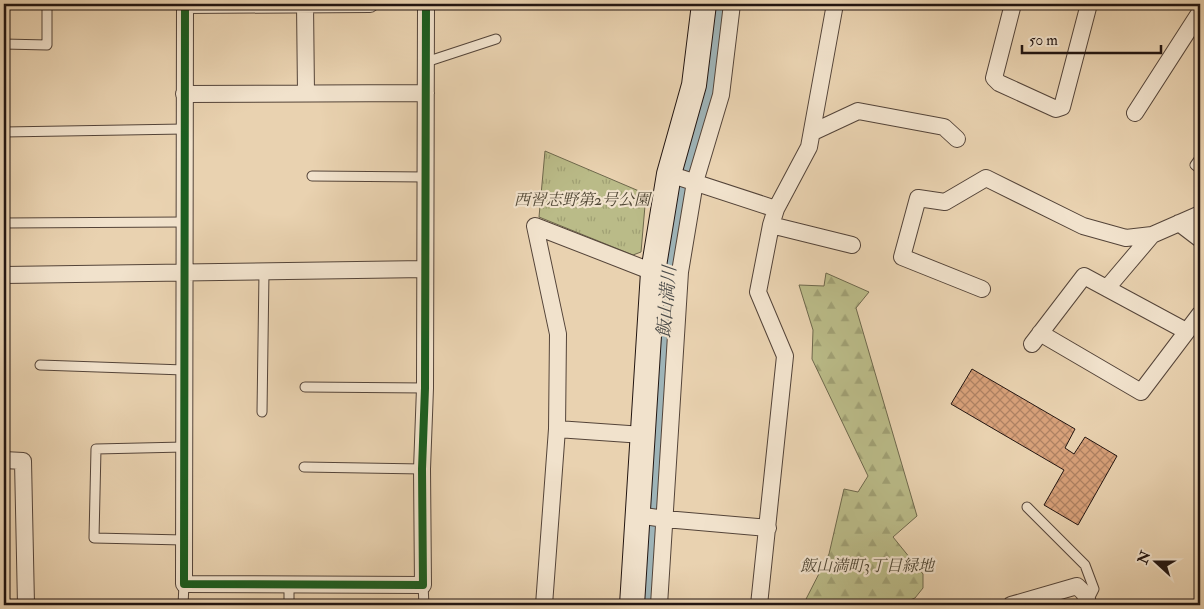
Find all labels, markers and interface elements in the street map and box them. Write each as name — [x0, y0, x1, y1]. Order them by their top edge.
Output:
scale bar — [1022, 22, 1160, 54]
text: 50 m — [1029, 31, 1058, 50]
park label: 西習志野第2号公園 — [514, 190, 653, 210]
water label: 飯山満川 — [652, 263, 682, 339]
north arrow — [1132, 536, 1182, 586]
text: N — [1134, 548, 1155, 567]
park label: 飯山満町3丁目緑地 — [800, 556, 936, 576]

